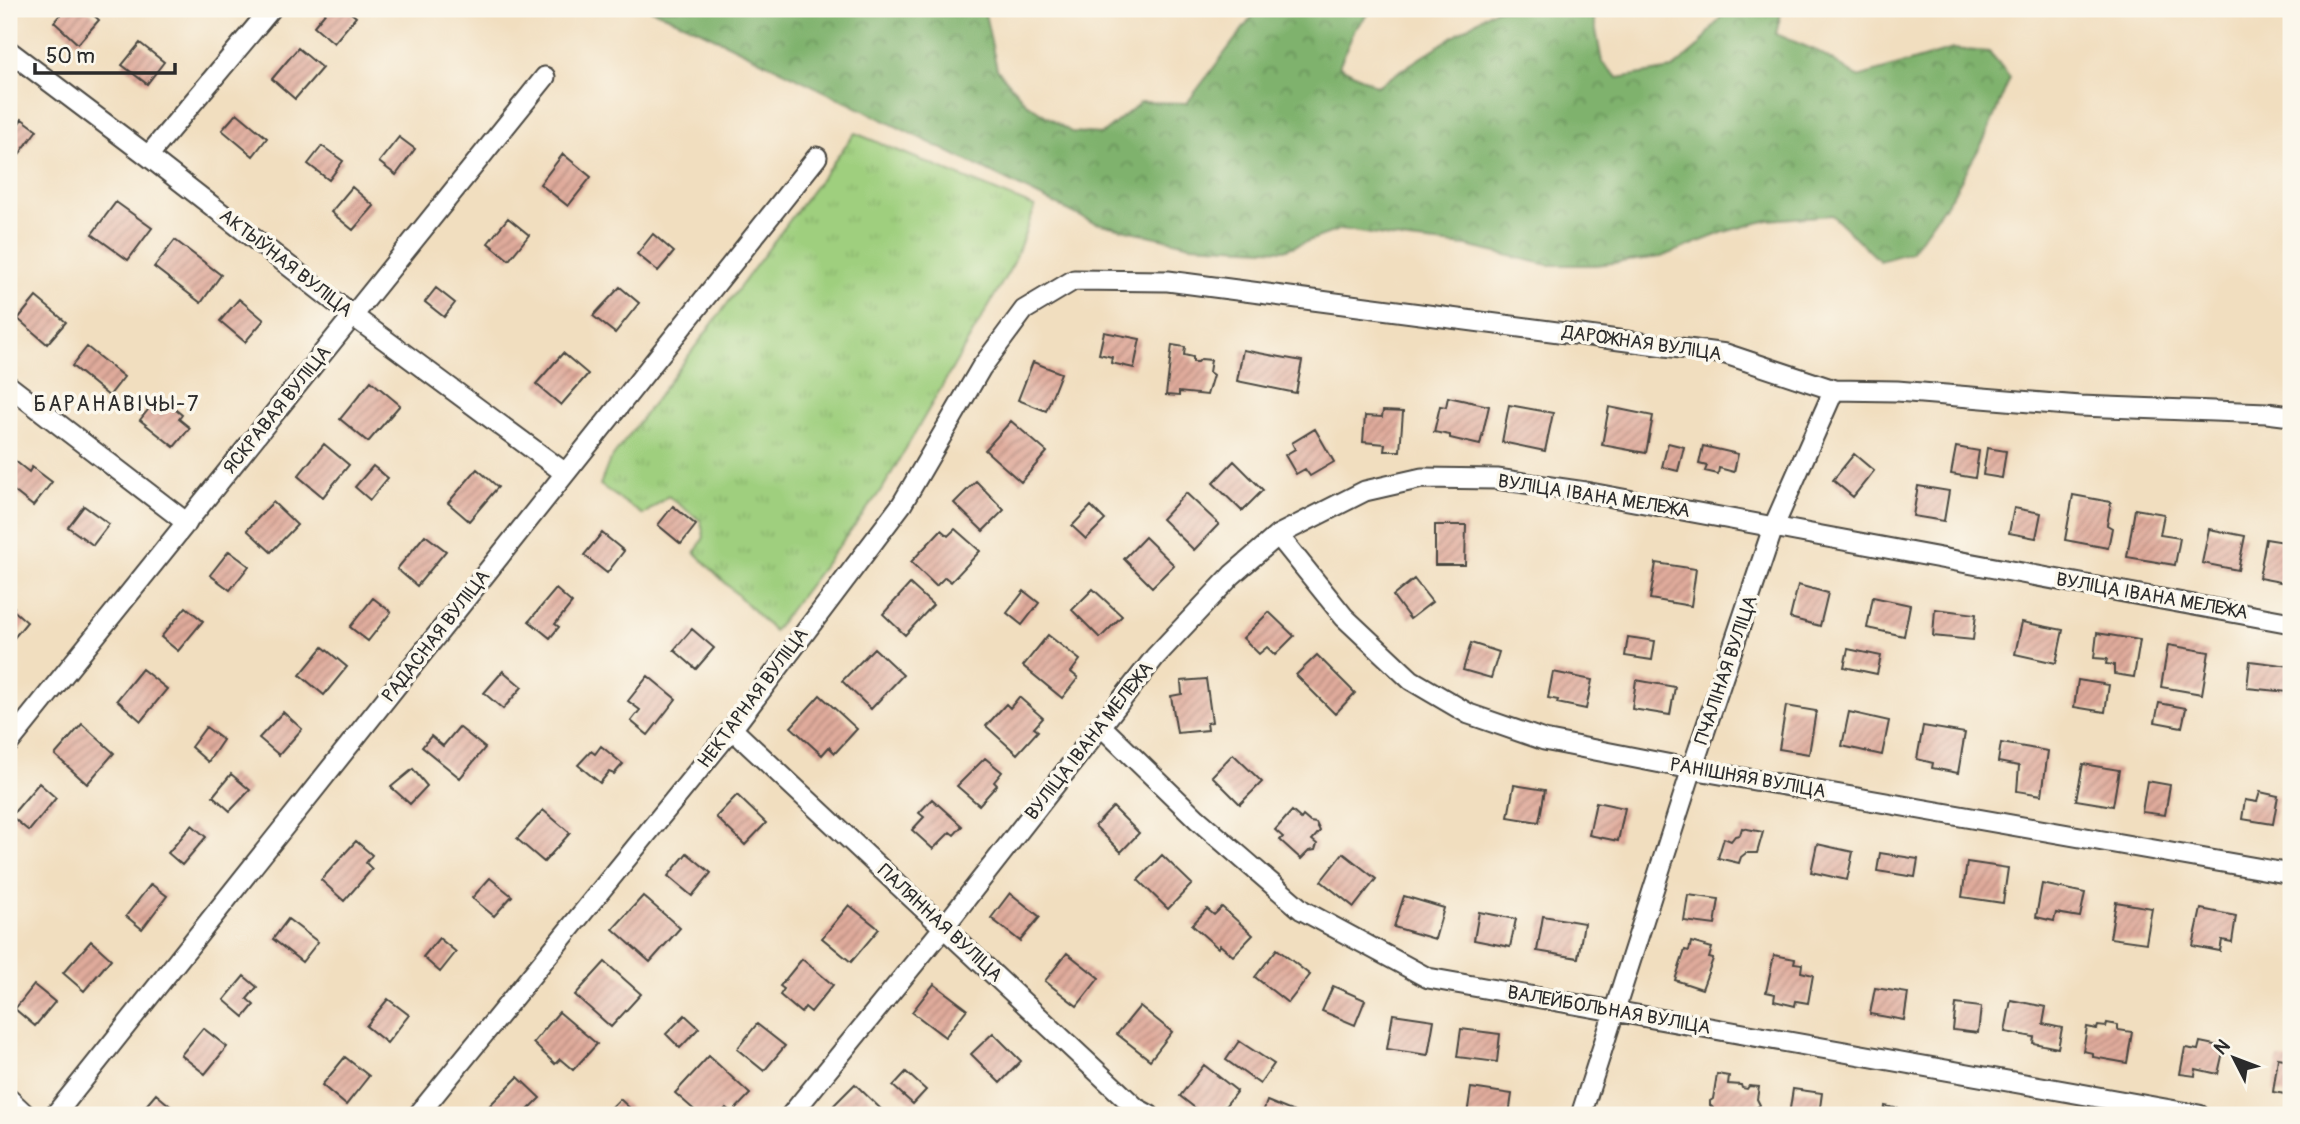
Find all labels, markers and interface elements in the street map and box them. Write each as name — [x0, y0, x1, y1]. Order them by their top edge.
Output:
scale bar — [35, 32, 175, 76]
text: 50 m — [46, 43, 95, 70]
street label: АКТЫЎНАЯ ВУЛІЦА — [215, 204, 357, 322]
street label: ДАРОЖНАЯ ВУЛІЦА — [1560, 320, 1723, 366]
street label: ЯСКРАВАЯ ВУЛІЦА — [218, 341, 336, 479]
district label: БАРАНАВІЧЫ-7 — [34, 391, 200, 418]
street label: ВУЛІЦА ІВАНА МЕЛЕЖА — [1496, 469, 1692, 523]
street label: РАДАСНАЯ ВУЛІЦА — [377, 565, 495, 707]
street label: ВУЛІЦА ІВАНА МЕЛЕЖА — [2054, 567, 2250, 625]
street label: ПЧАЛІНАЯ ВУЛІЦА — [1689, 592, 1763, 748]
street label: НЕКТАРНАЯ ВУЛІЦА — [692, 623, 814, 773]
street label: ВУЛІЦА ІВАНА МЕЛЕЖА — [1020, 657, 1158, 825]
street label: РАНІШНЯЯ ВУЛІЦА — [1668, 752, 1828, 804]
street label: ПАЛЯННАЯ ВУЛІЦА — [872, 859, 1008, 987]
street label: ВАЛЕЙБОЛЬНАЯ ВУЛІЦА — [1505, 980, 1713, 1040]
north arrow — [2198, 1023, 2268, 1092]
text: N — [2209, 1034, 2235, 1060]

